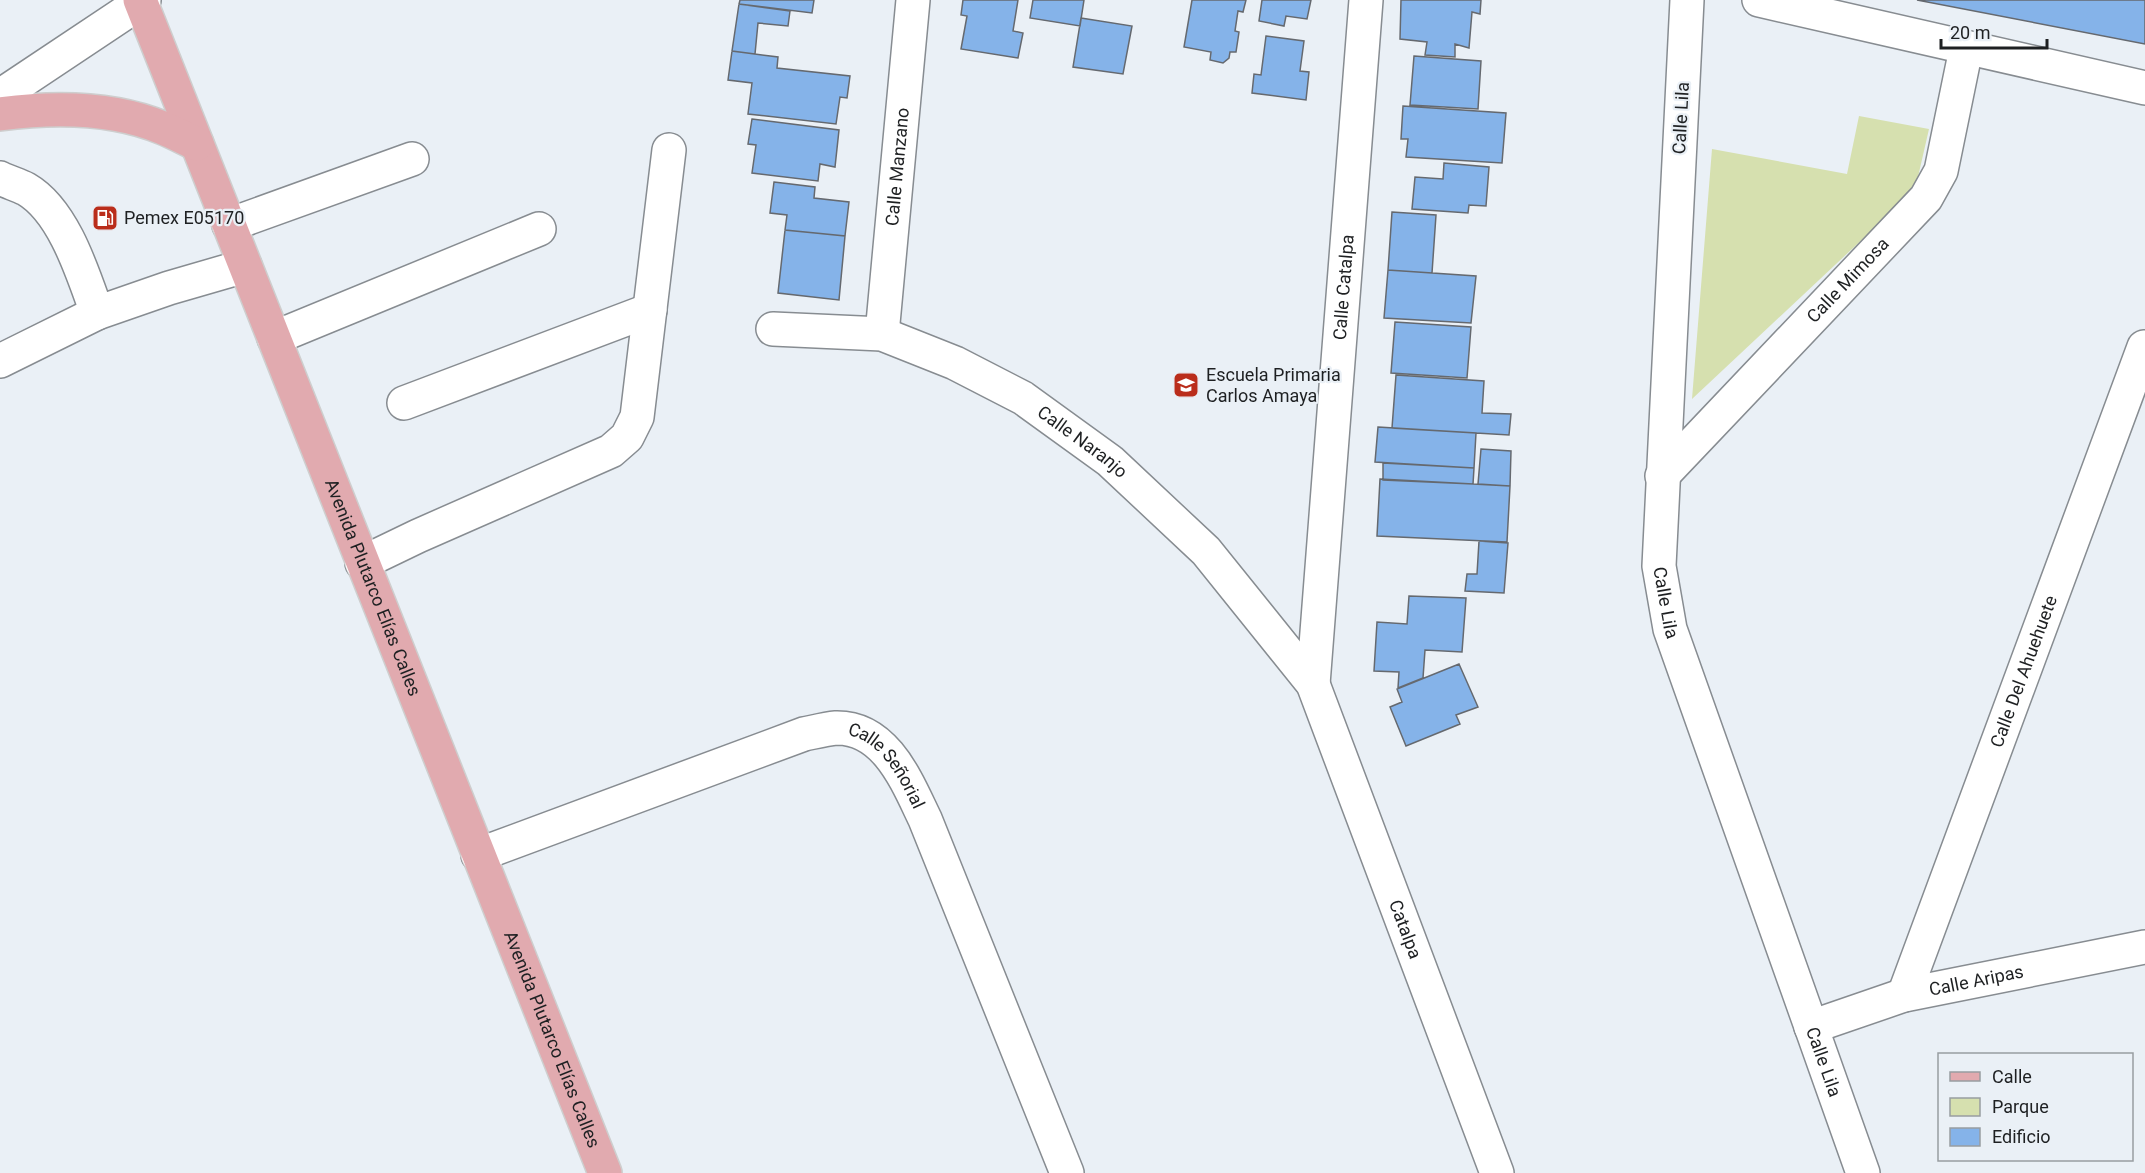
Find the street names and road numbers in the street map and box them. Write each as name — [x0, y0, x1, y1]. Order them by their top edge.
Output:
street label: Calle Lila — [1668, 81, 1693, 155]
street label: Calle Manzano — [881, 107, 913, 227]
street label: Calle Mimosa — [1802, 233, 1893, 327]
street label: Calle Catalpa — [1329, 234, 1358, 341]
street label: Calle Naranjo — [1034, 401, 1132, 482]
street label: Avenida Plutarco Elías Calles — [321, 476, 426, 699]
street label: Calle Lila — [1649, 565, 1684, 641]
street label: Calle Del Ahuehuete — [1986, 592, 2061, 750]
street label: Calle Señorial — [846, 718, 929, 812]
street label: Catalpa — [1385, 897, 1426, 962]
street label: Avenida Plutarco Elías Calles — [500, 928, 605, 1151]
street label: Calle Aripas — [1927, 960, 2025, 1000]
street label: Calle Lila — [1802, 1024, 1846, 1099]

